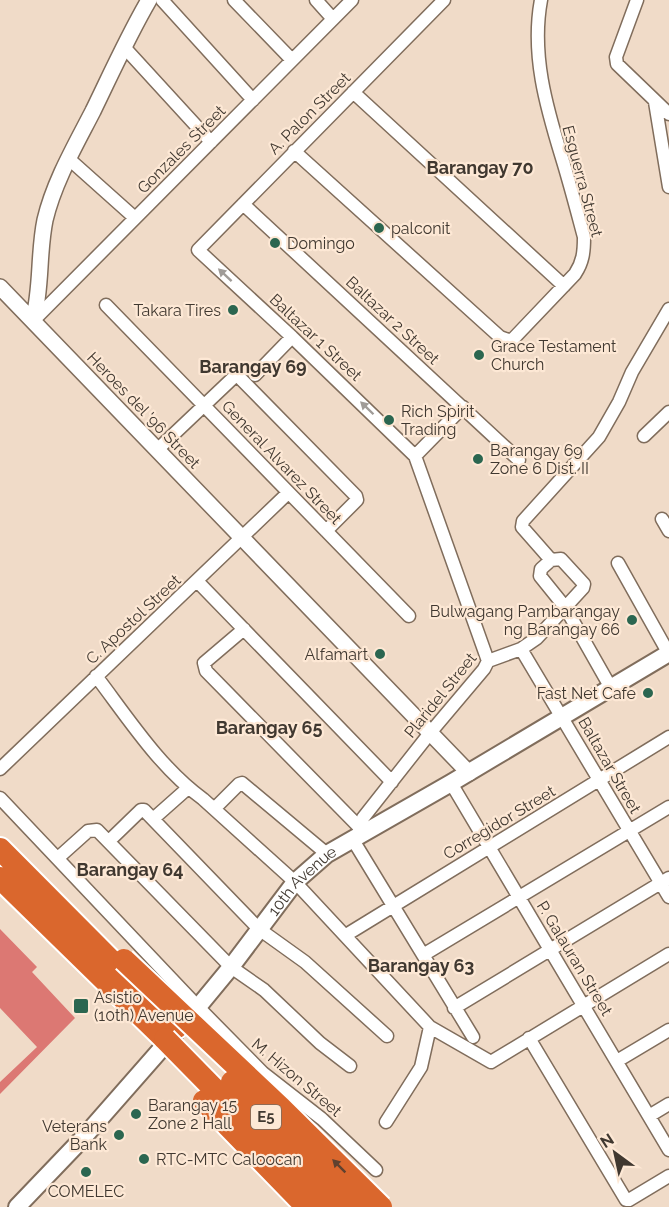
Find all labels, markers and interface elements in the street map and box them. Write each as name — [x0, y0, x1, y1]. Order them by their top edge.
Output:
street label: A. Palon Street — [264, 68, 355, 158]
street label: Gonzales Street — [133, 101, 230, 197]
street label: Esguerra Street — [559, 123, 607, 240]
district label: Barangay 70 — [427, 157, 534, 178]
place label: palconit — [391, 219, 451, 238]
marker: palconit — [372, 221, 386, 235]
place label: Domingo — [287, 234, 355, 253]
marker: Domingo — [268, 236, 282, 250]
one-way arrow — [218, 269, 233, 282]
street label: Baltazar 2 Street — [342, 272, 444, 369]
street label: Baltazar 1 Street — [266, 290, 366, 385]
place label: Takara Tires — [133, 301, 221, 320]
marker: Takara Tires — [226, 303, 240, 317]
place label: Grace Testament Church — [491, 337, 617, 374]
street label: Heroes del '96 Street — [83, 348, 205, 473]
marker: Grace Testament Church — [472, 348, 486, 362]
district label: Barangay 69 — [199, 356, 307, 377]
street label: General Alvarez Street — [218, 397, 346, 528]
one-way arrow — [360, 401, 375, 415]
place label: Rich Spirit Trading — [401, 402, 475, 439]
marker: Rich Spirit Trading — [382, 413, 396, 427]
place label: Barangay 69 Zone 6 Dist. II — [490, 441, 589, 478]
marker: Barangay 69 Zone 6 Dist. II — [471, 452, 485, 466]
street label: C. Apostol Street — [82, 570, 185, 668]
place label: Bulwagang Pambarangay ng Barangay 66 — [430, 602, 620, 639]
marker: Bulwagang Pambarangay ng Barangay 66 — [625, 613, 639, 627]
place label: Alfamart — [304, 645, 369, 664]
marker: Alfamart — [373, 647, 387, 661]
street label: Plaridel Street — [400, 649, 481, 742]
place label: Fast Net Cafe — [537, 684, 636, 703]
marker: Fast Net Cafe — [641, 686, 655, 700]
street label: Baltazar Street — [574, 714, 645, 817]
district label: Barangay 65 — [216, 717, 322, 738]
street label: Corregidor Street — [440, 781, 559, 863]
street label: 10th Avenue — [264, 842, 340, 920]
district label: Barangay 64 — [76, 859, 184, 880]
street label: P. Galauran Street — [533, 897, 617, 1020]
district label: Barangay 63 — [368, 955, 474, 976]
place label: Asistio (10th) Avenue — [94, 988, 194, 1025]
marker: Asistio (10th) Avenue — [72, 997, 90, 1015]
street label: M. Hizon Street — [248, 1034, 346, 1121]
place label: Barangay 15 Zone 2 Hall — [148, 1096, 238, 1133]
road number: E5 — [251, 1105, 281, 1129]
marker: Barangay 15 Zone 2 Hall — [129, 1107, 143, 1121]
place label: Veterans Bank — [42, 1117, 108, 1154]
north arrow — [585, 1123, 645, 1183]
marker: Veterans Bank — [112, 1128, 126, 1142]
text: N — [597, 1130, 617, 1152]
place label: RTC-MTC Caloocan — [156, 1150, 302, 1169]
marker: RTC-MTC Caloocan — [137, 1152, 151, 1166]
one-way arrow — [332, 1158, 346, 1173]
marker: COMELEC — [79, 1165, 93, 1179]
place label: COMELEC — [48, 1182, 124, 1201]

